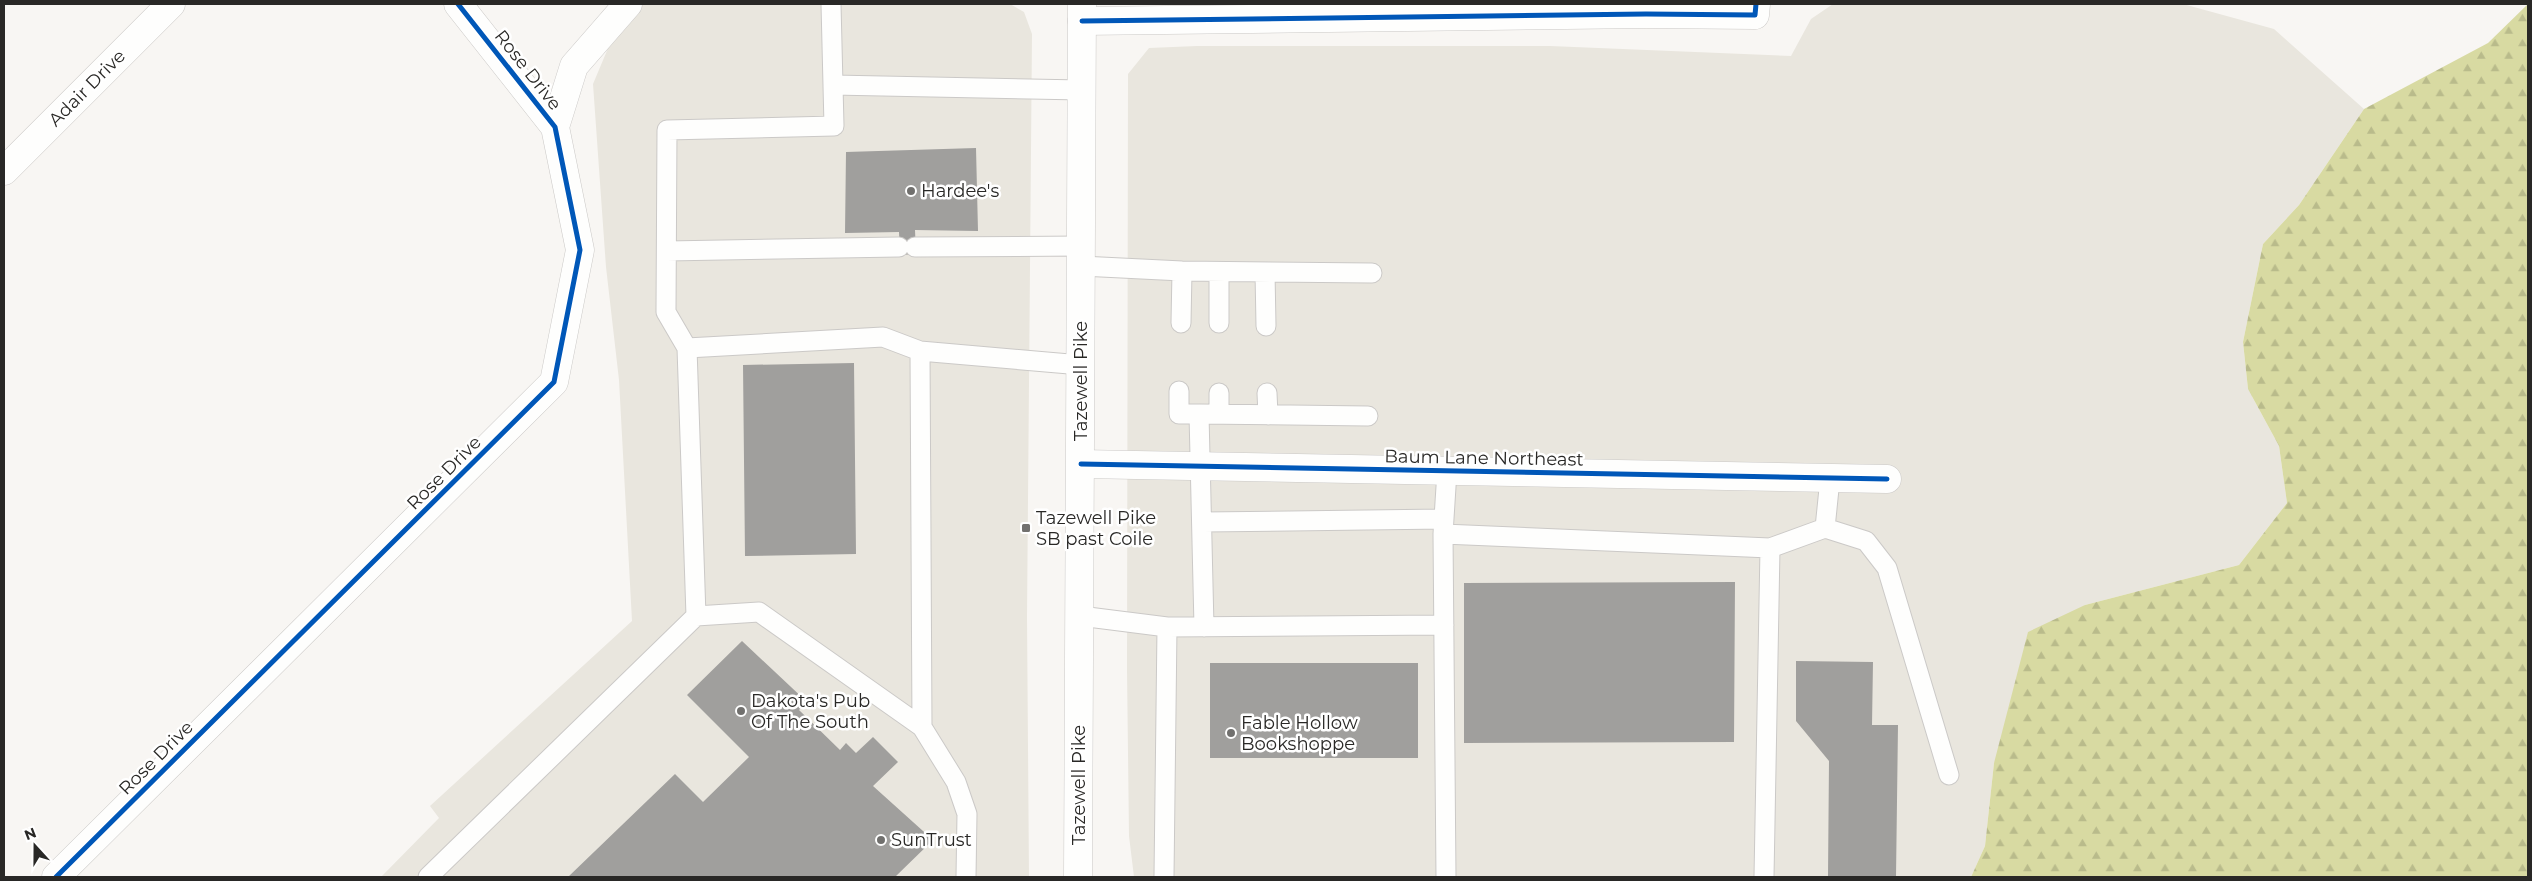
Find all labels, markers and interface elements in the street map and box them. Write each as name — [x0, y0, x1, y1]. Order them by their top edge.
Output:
street label: Rose Drive — [490, 25, 566, 115]
street label: Adair Drive — [44, 45, 130, 131]
place label: Hardee's — [921, 180, 999, 202]
marker: Hardee's — [905, 185, 917, 197]
street label: Tazewell Pike — [1070, 321, 1092, 441]
street label: Rose Drive — [402, 431, 486, 515]
street label: Baum Lane Northeast — [1384, 445, 1584, 471]
place label: Tazewell Pike SB past Coile — [1036, 507, 1156, 550]
marker: Tazewell Pike SB past Coile — [1020, 522, 1032, 534]
place label: Dakota's Pub Of The South — [751, 690, 870, 733]
marker: Dakota's Pub Of The South — [735, 705, 747, 717]
place label: Fable Hollow Bookshoppe — [1241, 712, 1358, 755]
street label: Rose Drive — [114, 716, 198, 800]
street label: Tazewell Pike — [1068, 725, 1090, 845]
marker: Fable Hollow Bookshoppe — [1225, 727, 1237, 739]
north arrow — [10, 821, 60, 871]
text: N — [22, 823, 39, 844]
place label: SunTrust — [891, 829, 972, 851]
marker: SunTrust — [875, 834, 887, 846]

